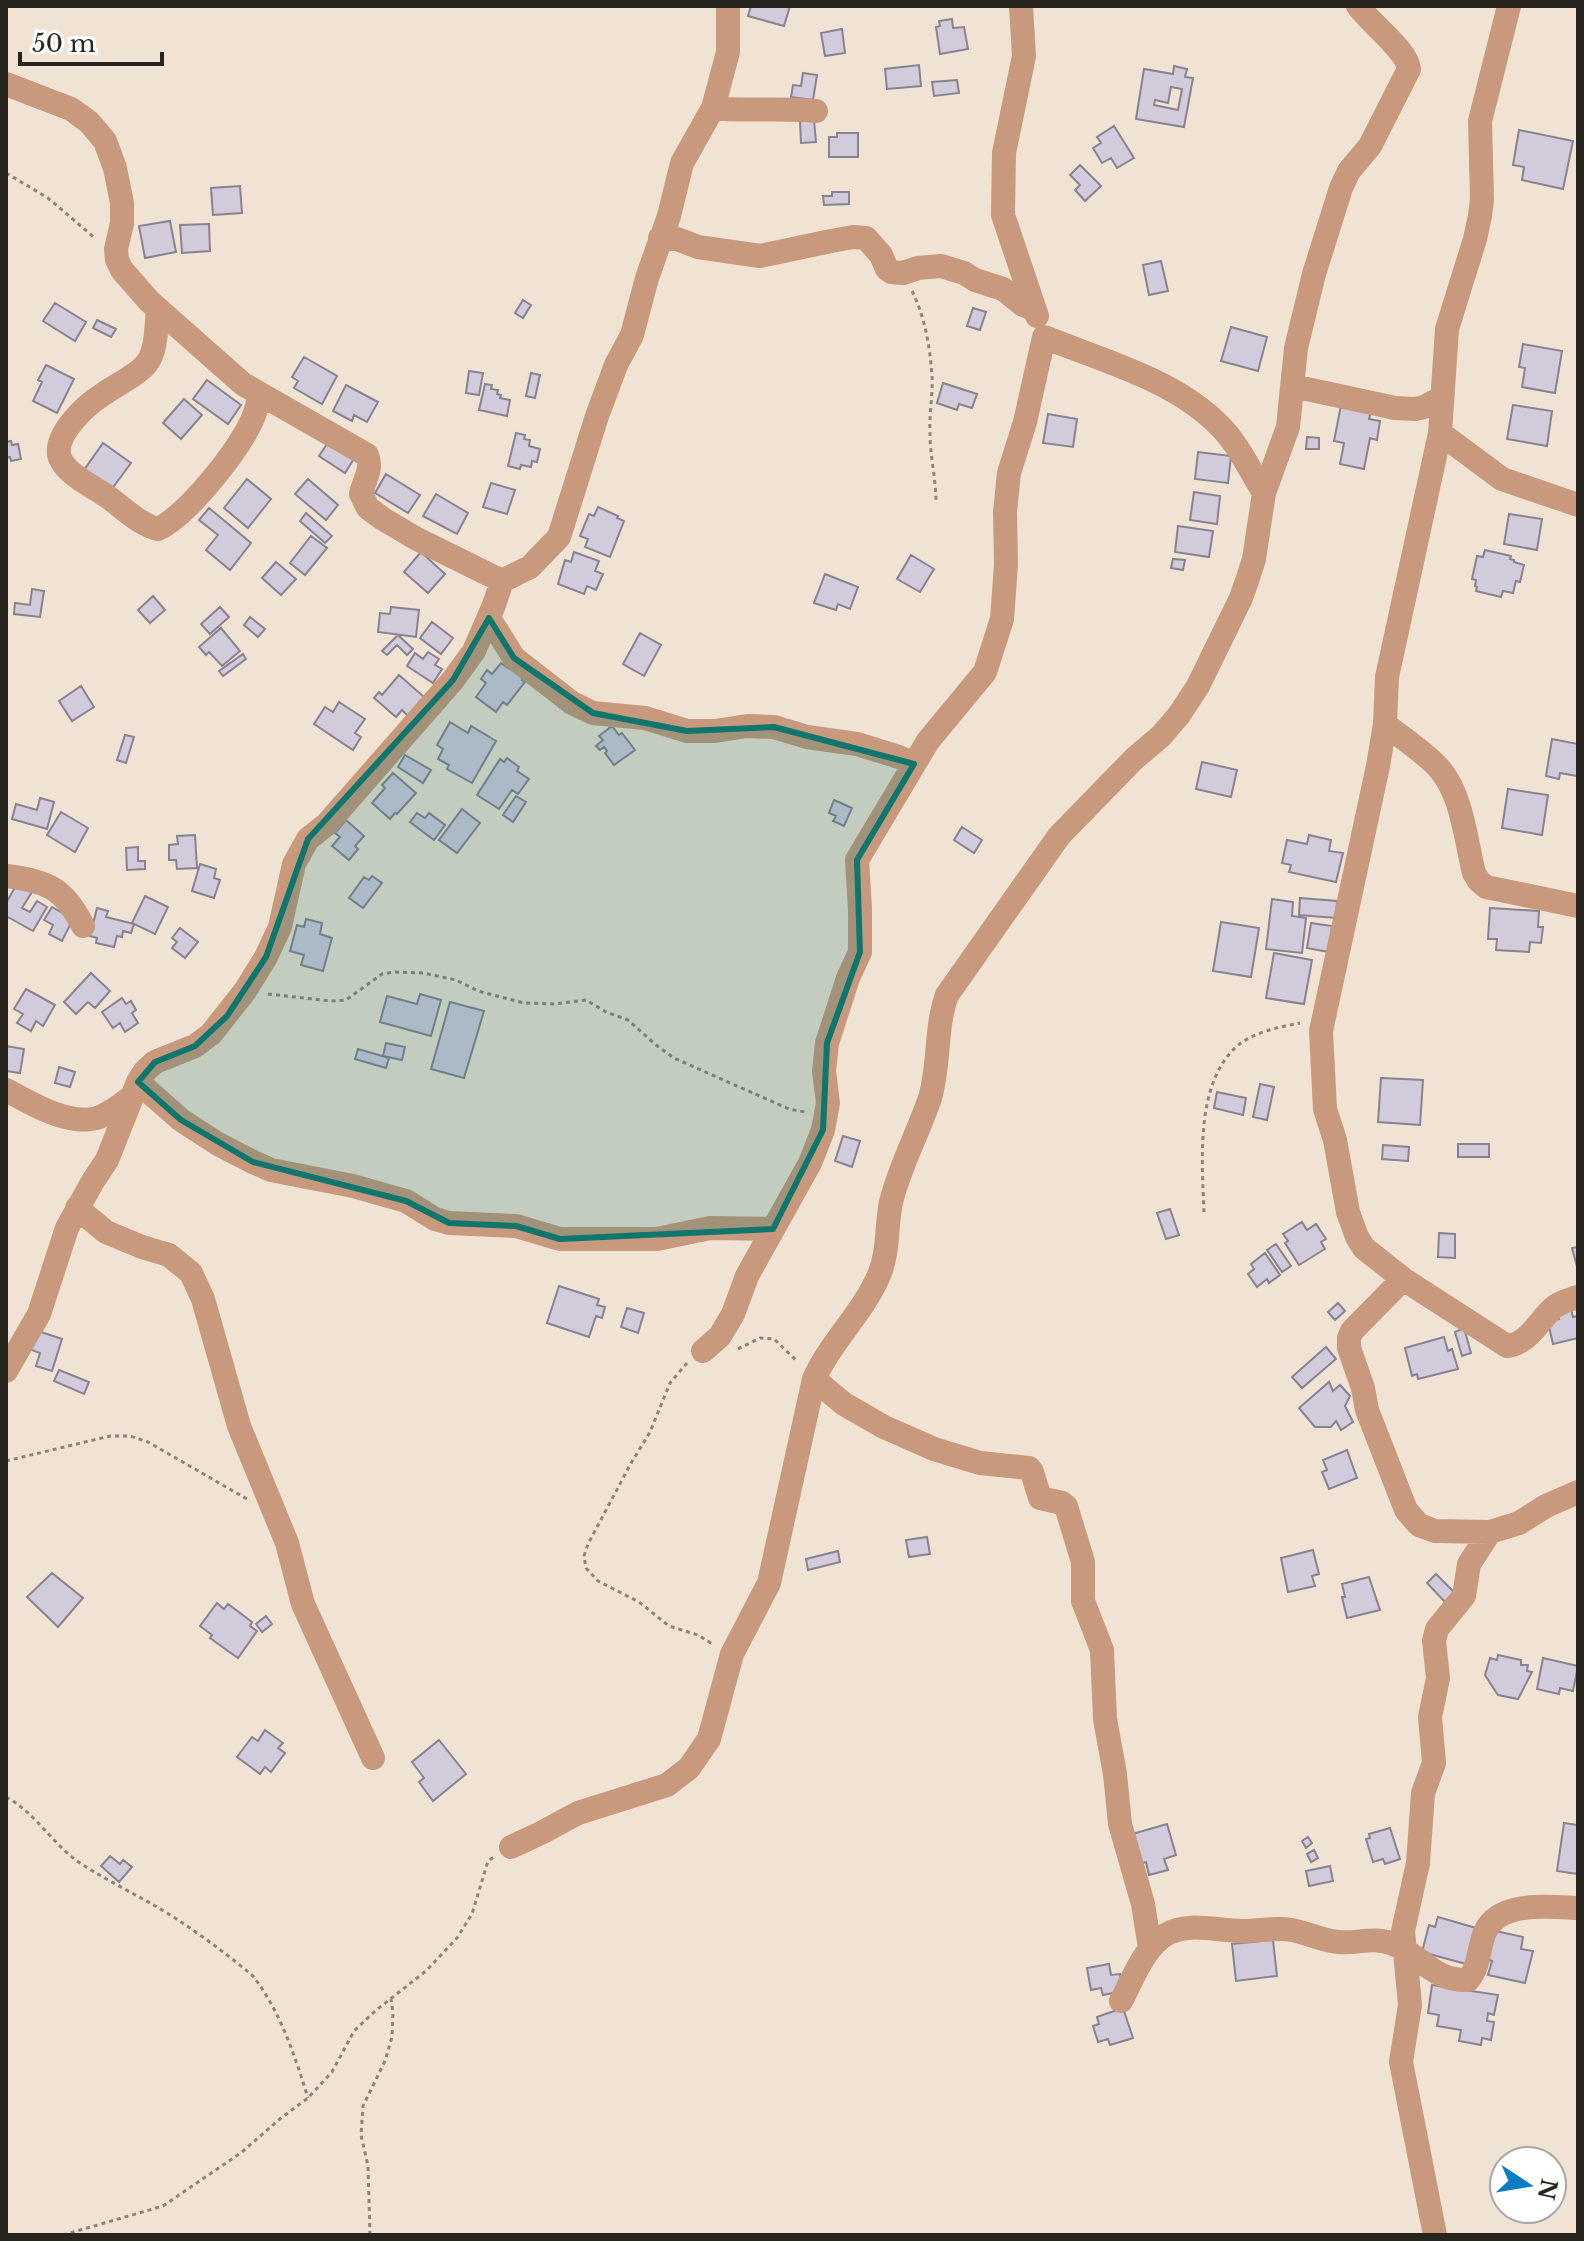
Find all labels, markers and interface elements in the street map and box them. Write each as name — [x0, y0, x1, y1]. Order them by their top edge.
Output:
scale bar — [20, 16, 162, 66]
text: 50 m — [32, 29, 96, 58]
north arrow — [1488, 2145, 1568, 2225]
text: N — [1532, 2176, 1562, 2202]

